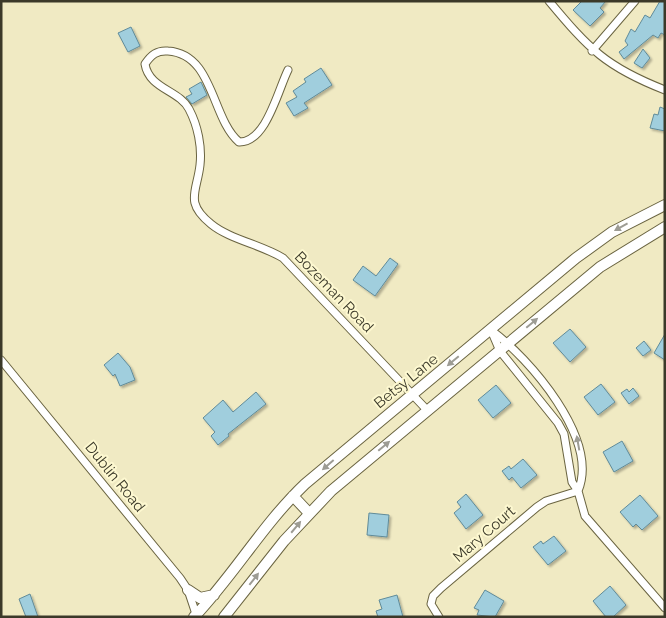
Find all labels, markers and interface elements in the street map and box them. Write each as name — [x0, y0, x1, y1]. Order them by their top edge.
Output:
one-way arrow — [614, 223, 629, 231]
street label: Bozeman Road — [291, 248, 377, 336]
one-way arrow — [525, 318, 538, 329]
street label: Betsy Lane — [370, 350, 442, 412]
one-way arrow — [447, 356, 460, 367]
one-way arrow — [573, 434, 581, 450]
street label: Dublin Road — [81, 438, 149, 516]
one-way arrow — [378, 440, 391, 451]
one-way arrow — [322, 459, 335, 470]
street label: Mary Court — [449, 502, 519, 566]
one-way arrow — [291, 521, 302, 534]
one-way arrow — [249, 573, 260, 586]

